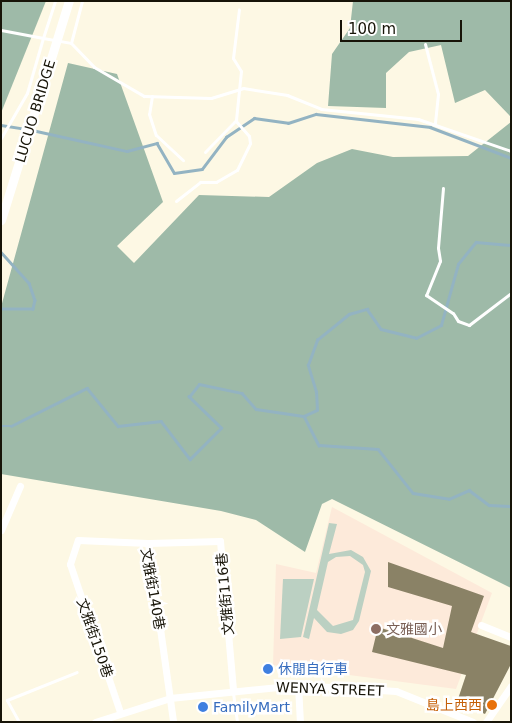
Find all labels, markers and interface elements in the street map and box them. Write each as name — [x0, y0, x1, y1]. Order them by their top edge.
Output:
scale bar — [342, 10, 464, 42]
text: 100 m — [348, 20, 396, 38]
street label: LUCUO BRIDGE — [11, 57, 59, 165]
street label: 文雅街140巷 — [138, 547, 168, 631]
street label: 文雅街116巷 — [213, 552, 237, 636]
street label: 文雅街150巷 — [74, 596, 116, 680]
place label: 文雅國小 — [386, 621, 442, 637]
marker: 文雅國小 — [370, 623, 382, 635]
place label: 休閒自行車 — [278, 661, 348, 677]
marker: 休閒自行車 — [262, 663, 274, 675]
street label: WENYA STREET — [276, 679, 384, 699]
place label: 島上西西 — [426, 697, 482, 713]
place label: FamilyMart — [213, 699, 290, 715]
marker: 島上西西 — [486, 699, 498, 711]
marker: FamilyMart — [197, 701, 209, 713]

